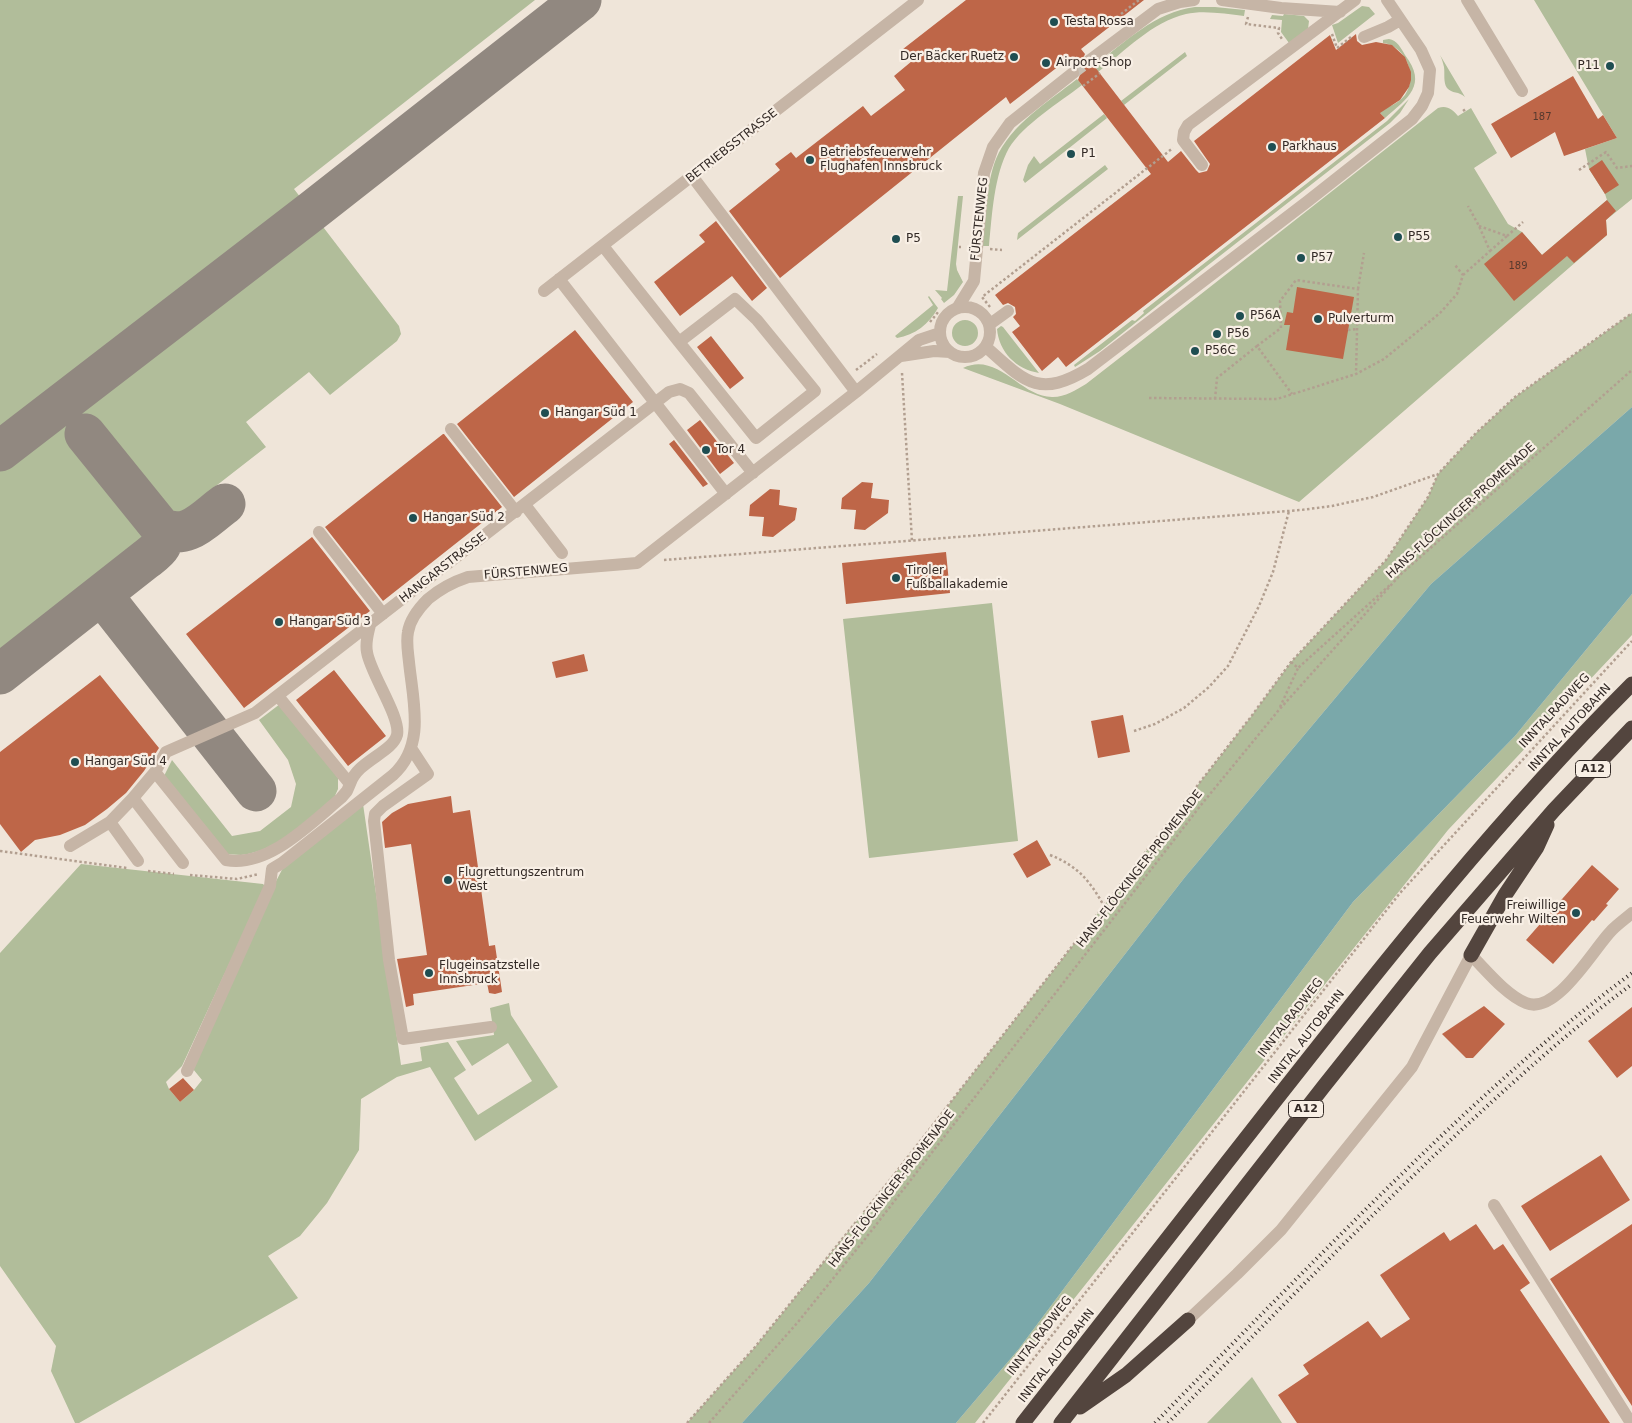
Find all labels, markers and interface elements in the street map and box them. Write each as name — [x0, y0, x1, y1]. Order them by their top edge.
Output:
place label: Testa Rossa — [1064, 15, 1134, 29]
marker: Testa Rossa — [1048, 16, 1060, 28]
place label: Der Bäcker Ruetz — [900, 50, 1004, 64]
marker: Der Bäcker Ruetz — [1008, 51, 1020, 63]
place label: Airport-Shop — [1056, 56, 1132, 70]
marker: Airport-Shop — [1040, 57, 1052, 69]
place label: P11 — [1577, 59, 1600, 73]
marker: P11 — [1604, 60, 1616, 72]
street label: BETRIEBSSTRASSE — [683, 106, 781, 186]
house number: 187 — [1532, 111, 1552, 123]
place label: Parkhaus — [1282, 140, 1337, 154]
marker: Parkhaus — [1266, 141, 1278, 153]
place label: Betriebsfeuerwehr Flughafen Innsbruck — [820, 146, 942, 174]
place label: P1 — [1081, 147, 1096, 161]
marker: P1 — [1065, 148, 1077, 160]
marker: Betriebsfeuerwehr Flughafen Innsbruck — [804, 154, 816, 166]
street label: FÜRSTENWEG — [968, 176, 992, 262]
place label: P55 — [1408, 230, 1431, 244]
marker: P55 — [1392, 231, 1404, 243]
place label: P5 — [906, 232, 921, 246]
marker: P5 — [890, 233, 902, 245]
place label: P57 — [1311, 251, 1334, 265]
marker: P57 — [1295, 252, 1307, 264]
house number: 189 — [1508, 260, 1528, 272]
place label: P56A — [1250, 309, 1281, 323]
marker: P56A — [1234, 310, 1246, 322]
place label: Pulverturm — [1328, 312, 1394, 326]
marker: Pulverturm — [1312, 313, 1324, 325]
place label: P56 — [1227, 327, 1250, 341]
marker: P56 — [1211, 328, 1223, 340]
place label: P56C — [1205, 344, 1236, 358]
marker: P56C — [1189, 345, 1201, 357]
place label: Hangar Süd 1 — [555, 406, 637, 420]
marker: Hangar Süd 1 — [539, 407, 551, 419]
street label: HANS-FLÖCKINGER-PROMENADE — [1384, 440, 1538, 582]
place label: Tor 4 — [716, 443, 745, 457]
marker: Tor 4 — [700, 444, 712, 456]
place label: Hangar Süd 2 — [423, 511, 505, 525]
marker: Hangar Süd 2 — [407, 512, 419, 524]
street label: HANGARSTRASSE — [397, 530, 489, 606]
street label: FÜRSTENWEG — [483, 561, 569, 583]
place label: Tiroler Fußballakademie — [906, 564, 1008, 592]
marker: Tiroler Fußballakademie — [890, 572, 902, 584]
place label: Hangar Süd 3 — [289, 615, 371, 629]
marker: Hangar Süd 3 — [273, 616, 285, 628]
street label: INNTALRADWEG — [1517, 671, 1593, 751]
street label: INNTAL AUTOBAHN — [1526, 681, 1614, 775]
place label: Hangar Süd 4 — [85, 755, 167, 769]
marker: Hangar Süd 4 — [69, 756, 81, 768]
road number: A12 — [1576, 761, 1610, 778]
street label: HANS-FLÖCKINGER-PROMENADE — [1074, 788, 1206, 950]
place label: Flugrettungszentrum West — [458, 866, 584, 894]
marker: Flugrettungszentrum West — [442, 874, 454, 886]
place label: Freiwillige Feuerwehr Wilten — [1461, 899, 1566, 927]
marker: Freiwillige Feuerwehr Wilten — [1570, 907, 1582, 919]
place label: Flugeinsatzstelle Innsbruck — [439, 959, 540, 987]
marker: Flugeinsatzstelle Innsbruck — [423, 967, 435, 979]
street label: INNTALRADWEG — [1256, 975, 1326, 1061]
street label: INNTAL AUTOBAHN — [1266, 987, 1348, 1087]
road number: A12 — [1288, 1100, 1324, 1118]
street label: HANS-FLÖCKINGER-PROMENADE — [826, 1108, 958, 1270]
street label: INNTALRADWEG — [1005, 1293, 1075, 1379]
street label: INNTAL AUTOBAHN — [1016, 1306, 1098, 1406]

